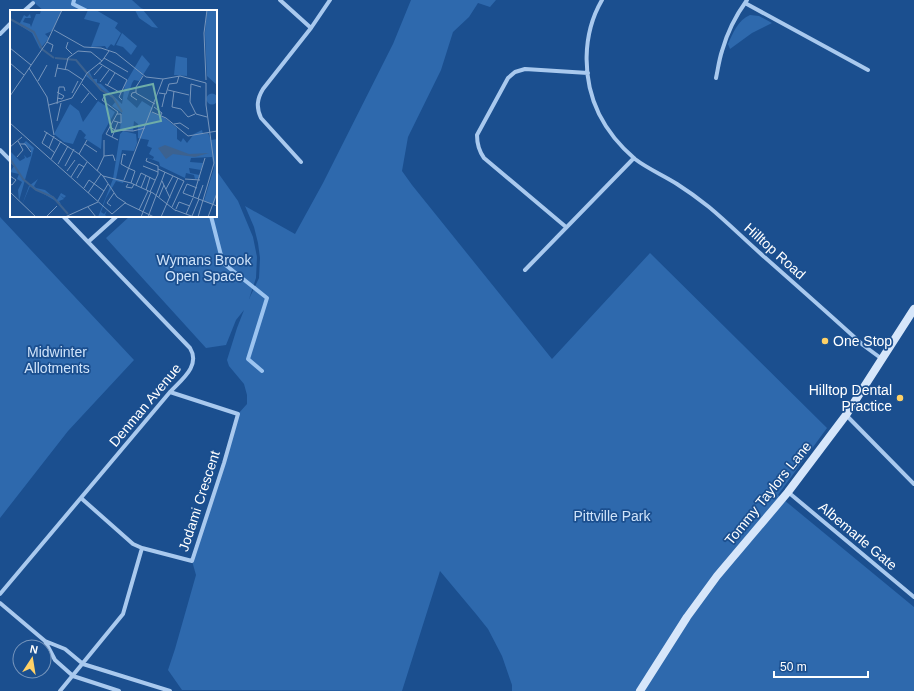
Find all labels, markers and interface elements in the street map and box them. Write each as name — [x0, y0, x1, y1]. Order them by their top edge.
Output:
inset map — [10, 10, 217, 217]
street label: Hilltop Road — [741, 220, 809, 282]
park label: Wymans Brook Open Space — [157, 252, 252, 284]
place label: One Stop — [833, 333, 892, 349]
marker: One Stop — [820, 336, 830, 346]
park label: Midwinter Allotments — [24, 344, 90, 376]
street label: Denman Avenue — [106, 360, 184, 450]
place label: Hilltop Dental Practice — [809, 382, 892, 414]
marker: Hilltop Dental Practice — [895, 393, 905, 403]
street label: Tommy Taylors Lane — [721, 438, 815, 548]
street label: Jodami Crescent — [175, 448, 223, 553]
street label: Albemarle Gate — [816, 499, 901, 574]
park label: Pittville Park — [573, 508, 652, 524]
north arrow — [12, 639, 52, 679]
text: N — [29, 643, 39, 656]
scale bar — [774, 653, 868, 679]
text: 50 m — [780, 660, 807, 674]

